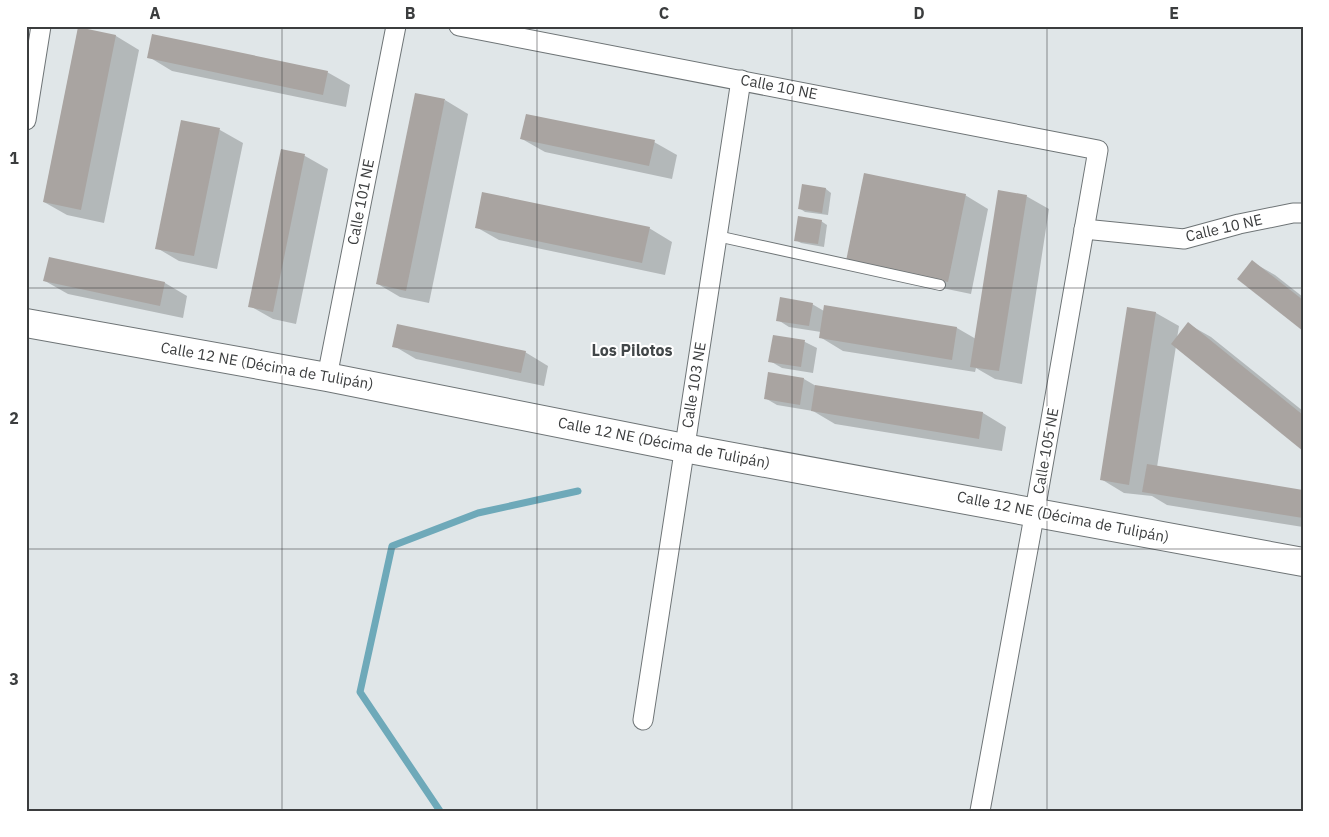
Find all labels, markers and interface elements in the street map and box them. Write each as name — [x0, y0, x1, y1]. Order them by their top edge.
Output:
text: A — [150, 3, 161, 23]
text: B — [405, 3, 416, 23]
text: C — [659, 3, 669, 23]
text: D — [913, 3, 925, 23]
text: E — [1169, 3, 1179, 23]
street label: Calle 10 NE — [739, 70, 819, 103]
text: 1 — [9, 148, 19, 168]
street label: Calle 101 NE — [343, 157, 378, 246]
street label: Calle 10 NE — [1184, 209, 1264, 246]
street label: Calle 12 NE (Décima de Tulipán) — [159, 337, 375, 394]
district label: Los Pilotos — [591, 340, 673, 360]
street label: Calle 103 NE — [677, 340, 710, 429]
street label: Calle 105 NE — [1029, 406, 1062, 495]
text: 2 — [9, 408, 19, 428]
street label: Calle 12 NE (Décima de Tulipán) — [556, 413, 772, 472]
street label: Calle 12 NE (Décima de Tulipán) — [955, 487, 1171, 546]
text: 3 — [9, 669, 19, 689]

